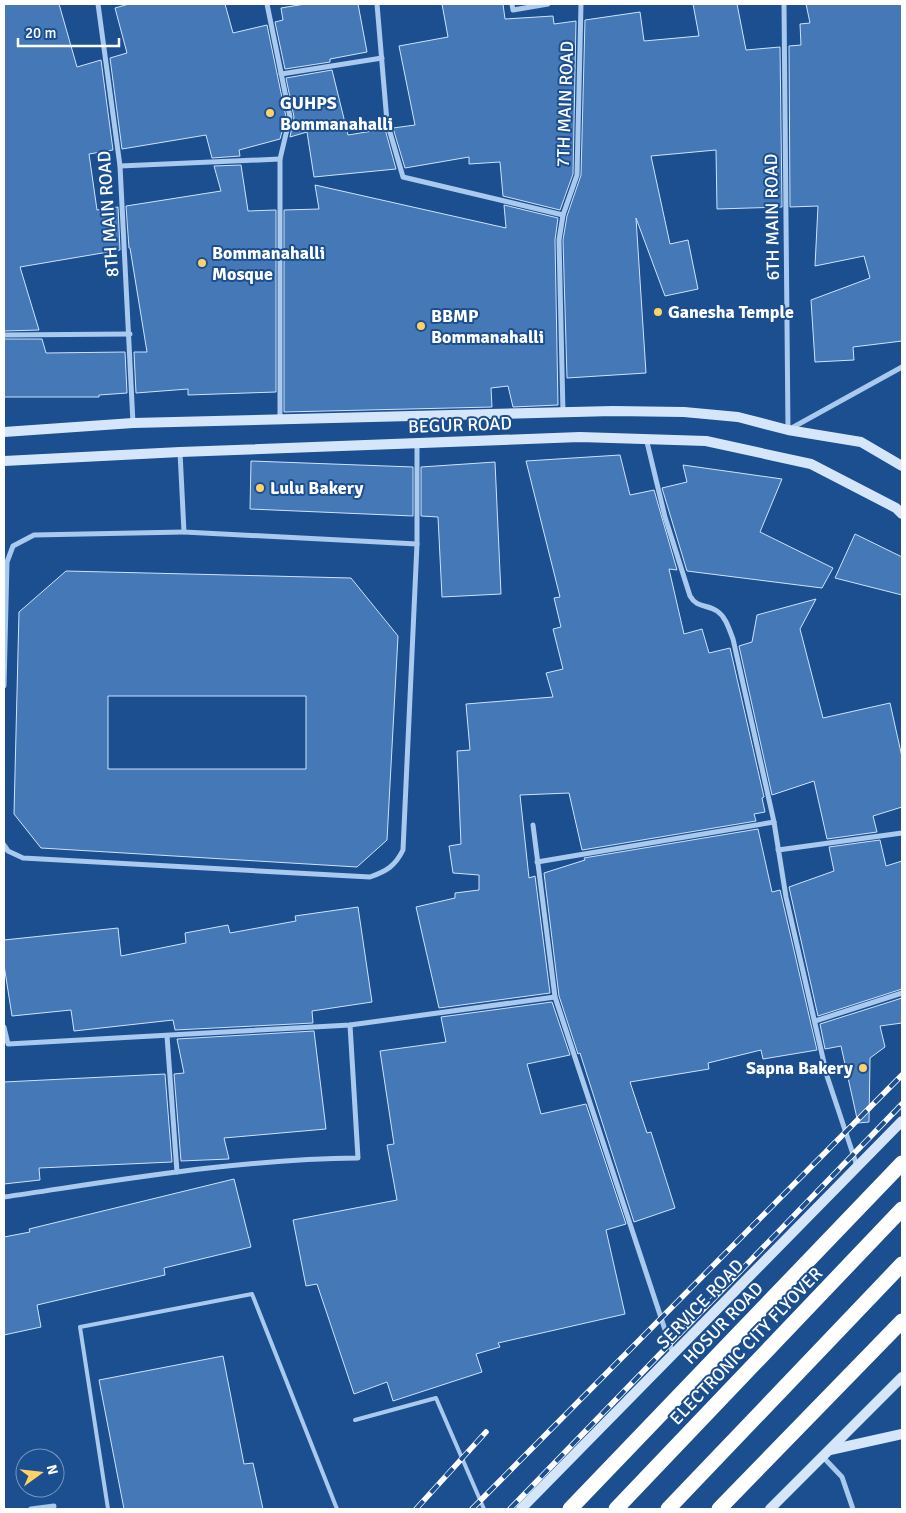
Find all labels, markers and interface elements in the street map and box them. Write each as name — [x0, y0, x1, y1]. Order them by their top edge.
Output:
scale bar — [18, 15, 119, 47]
text: 20 m — [25, 24, 56, 42]
street label: 7TH MAIN ROAD — [552, 40, 578, 168]
place label: GUHPS Bommanahalli — [280, 92, 393, 135]
marker: GUHPS Bommanahalli — [264, 107, 276, 119]
street label: 8TH MAIN ROAD — [93, 150, 123, 278]
street label: 6TH MAIN ROAD — [760, 154, 784, 280]
place label: Bommanahalli Mosque — [212, 242, 325, 285]
marker: Bommanahalli Mosque — [196, 257, 208, 269]
place label: Ganesha Temple — [668, 301, 794, 323]
place label: BBMP Bommanahalli — [431, 305, 544, 348]
marker: Ganesha Temple — [652, 306, 664, 318]
marker: BBMP Bommanahalli — [415, 320, 427, 332]
street label: BEGUR ROAD — [408, 412, 512, 438]
place label: Lulu Bakery — [270, 477, 363, 499]
marker: Lulu Bakery — [254, 482, 266, 494]
place label: Sapna Bakery — [746, 1057, 853, 1079]
marker: Sapna Bakery — [857, 1062, 869, 1074]
street label: SERVICE ROAD — [652, 1255, 748, 1353]
street label: ELECTRONIC CITY FLYOVER — [665, 1262, 827, 1429]
street label: HOSUR ROAD — [678, 1277, 768, 1369]
north arrow — [15, 1448, 65, 1498]
text: N — [43, 1463, 62, 1477]

